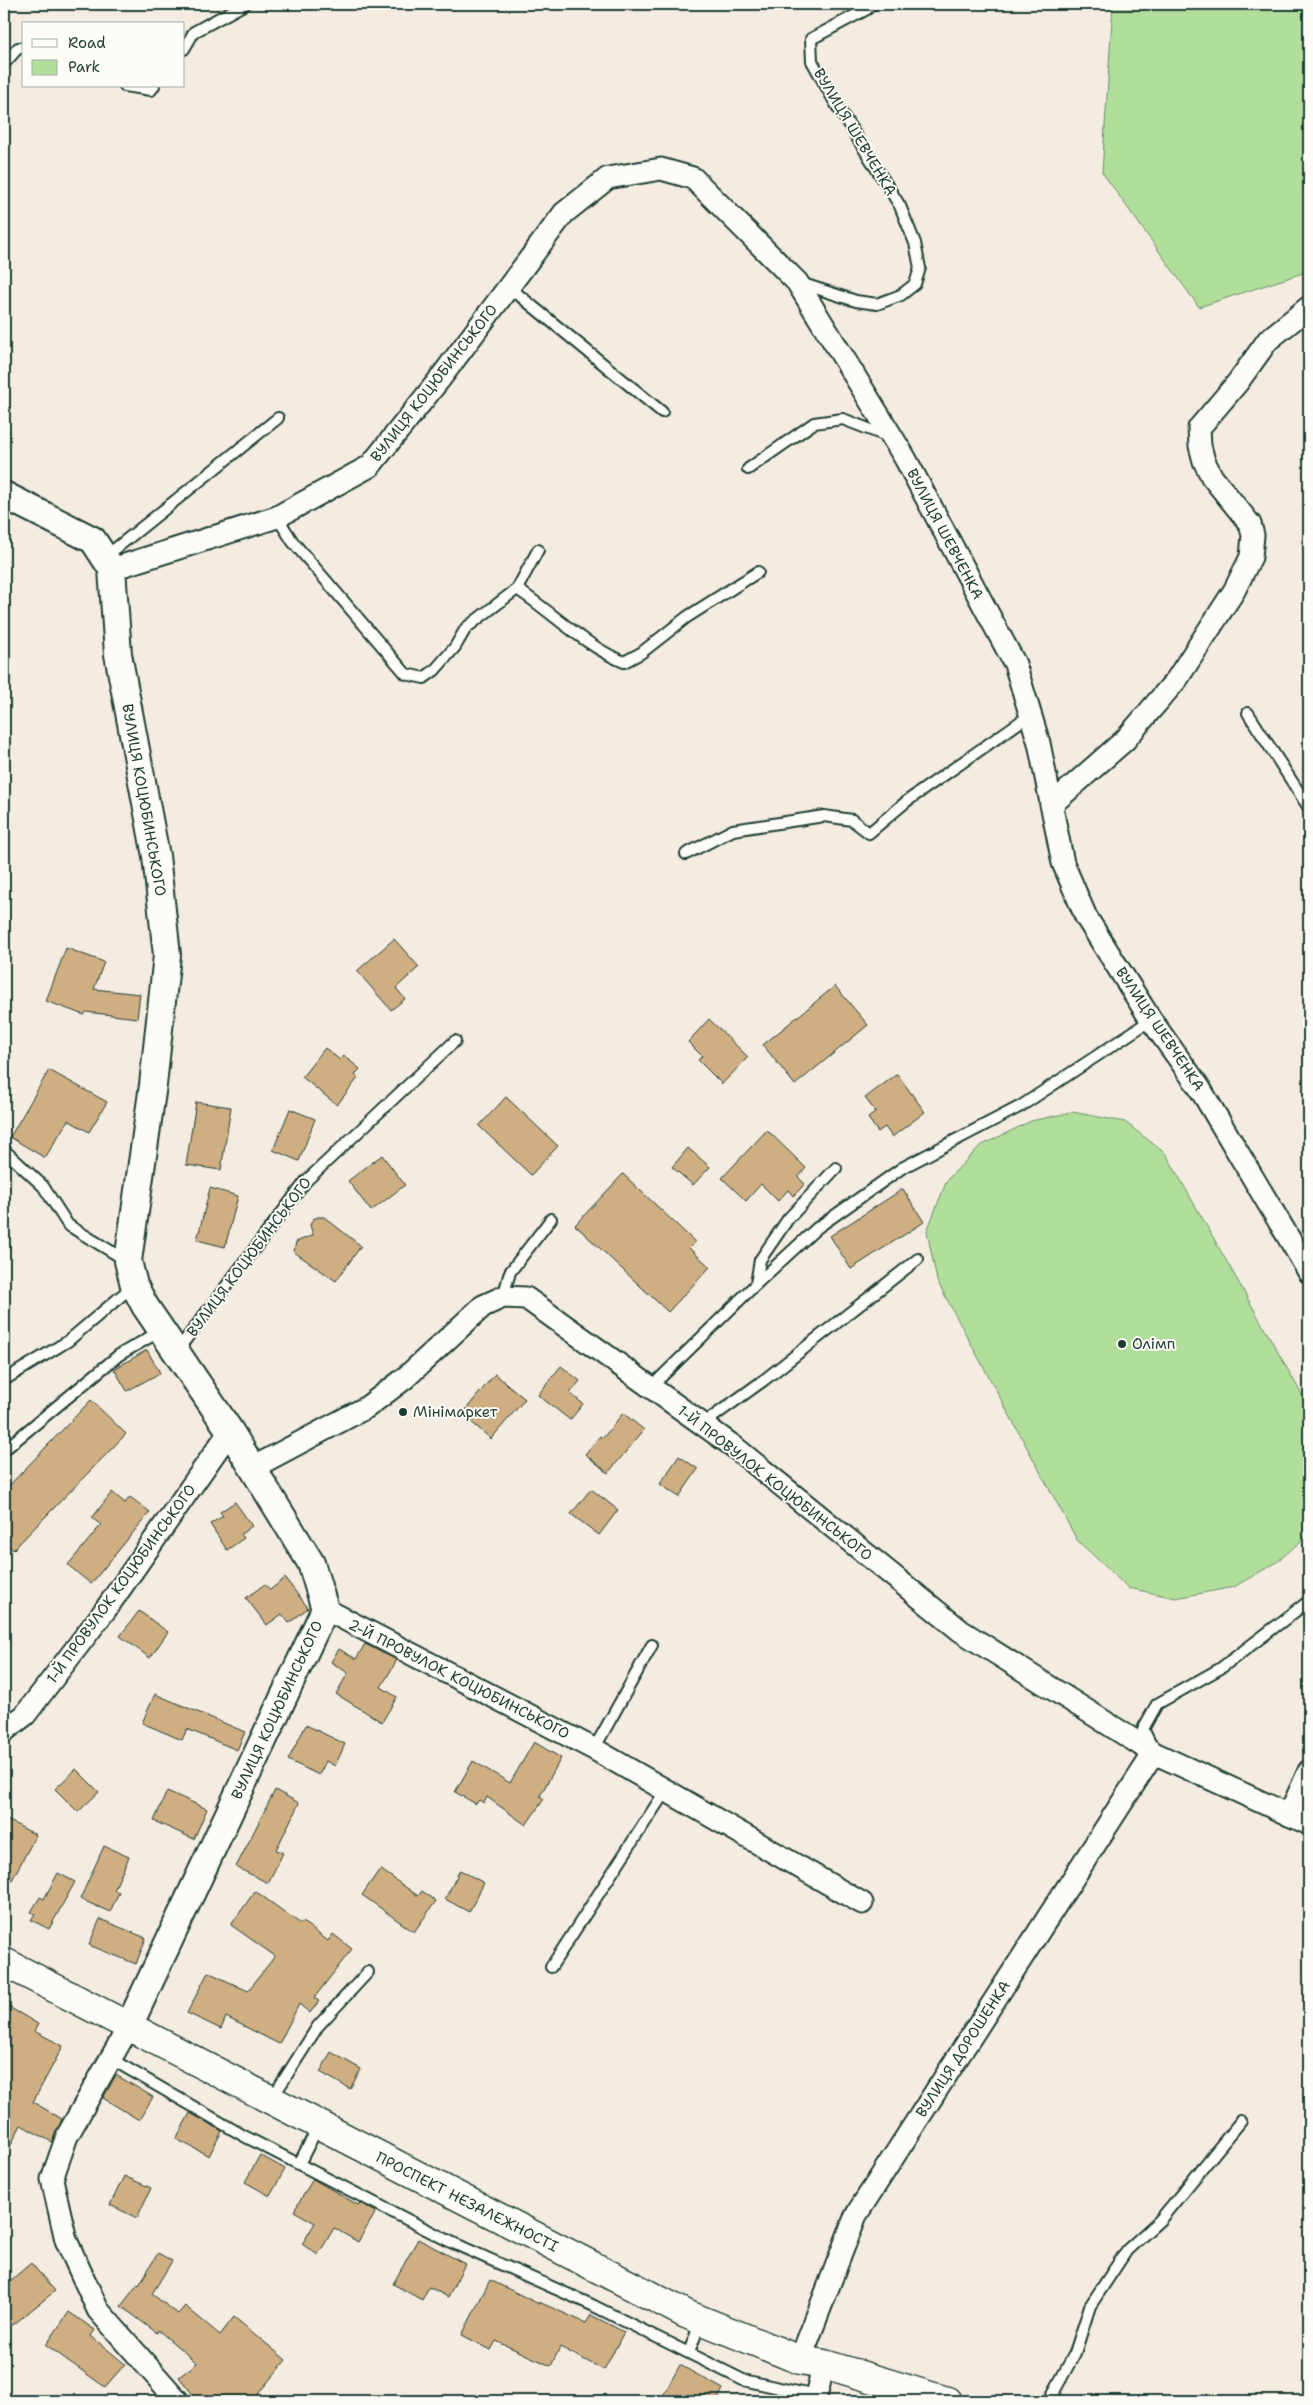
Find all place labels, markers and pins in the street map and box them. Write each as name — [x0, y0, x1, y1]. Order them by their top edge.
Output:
place label: Олімп — [1132, 1334, 1175, 1354]
marker: Олімп — [1116, 1338, 1128, 1350]
place label: Мінімаркет — [413, 1402, 498, 1422]
marker: Мінімаркет — [397, 1406, 409, 1418]

